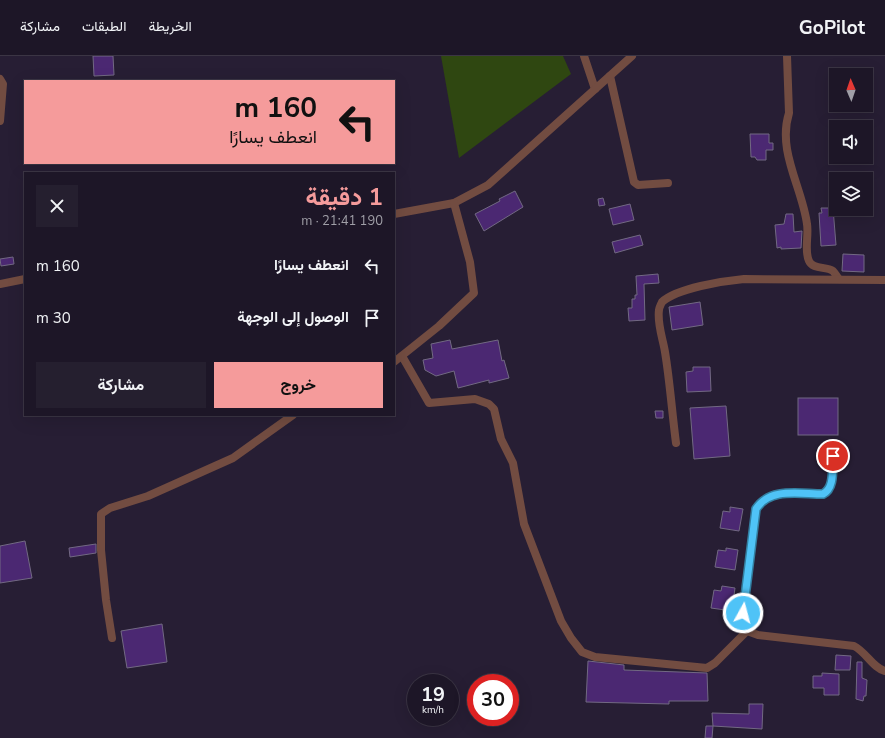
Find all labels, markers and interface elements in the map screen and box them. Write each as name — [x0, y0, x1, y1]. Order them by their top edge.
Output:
text: GoPilot — [799, 15, 865, 41]
text: مشاركة — [20, 17, 60, 36]
text: الطبقات — [82, 17, 126, 36]
text: الخريطة — [148, 17, 192, 36]
north arrow — [829, 68, 873, 112]
map controls — [829, 68, 873, 216]
text: 160 m — [234, 89, 317, 127]
icon: left — [331, 96, 383, 148]
button: sound — [829, 120, 873, 164]
text: انعطف يسارًا — [229, 125, 317, 149]
button: layers — [829, 172, 873, 216]
text: 1 دقيقة — [306, 181, 383, 213]
button: close — [36, 185, 78, 227]
text: 190 m · 21:41 — [301, 212, 383, 230]
text: انعطف يسارًا — [274, 255, 349, 275]
icon: left — [361, 255, 383, 277]
text: 160 m — [36, 256, 80, 276]
text: الوصول إلى الوجهة — [237, 307, 349, 327]
icon: arrive — [361, 307, 383, 329]
text: 30 m — [36, 308, 71, 328]
button: مشاركة — [36, 362, 206, 408]
button: خروج — [214, 362, 383, 408]
pin — [816, 439, 850, 473]
icon: arrive — [822, 445, 844, 467]
position arrow — [722, 592, 764, 634]
speed limit sign: 30 — [467, 674, 519, 726]
text: 19 — [421, 681, 445, 708]
text: km/h — [422, 703, 444, 717]

